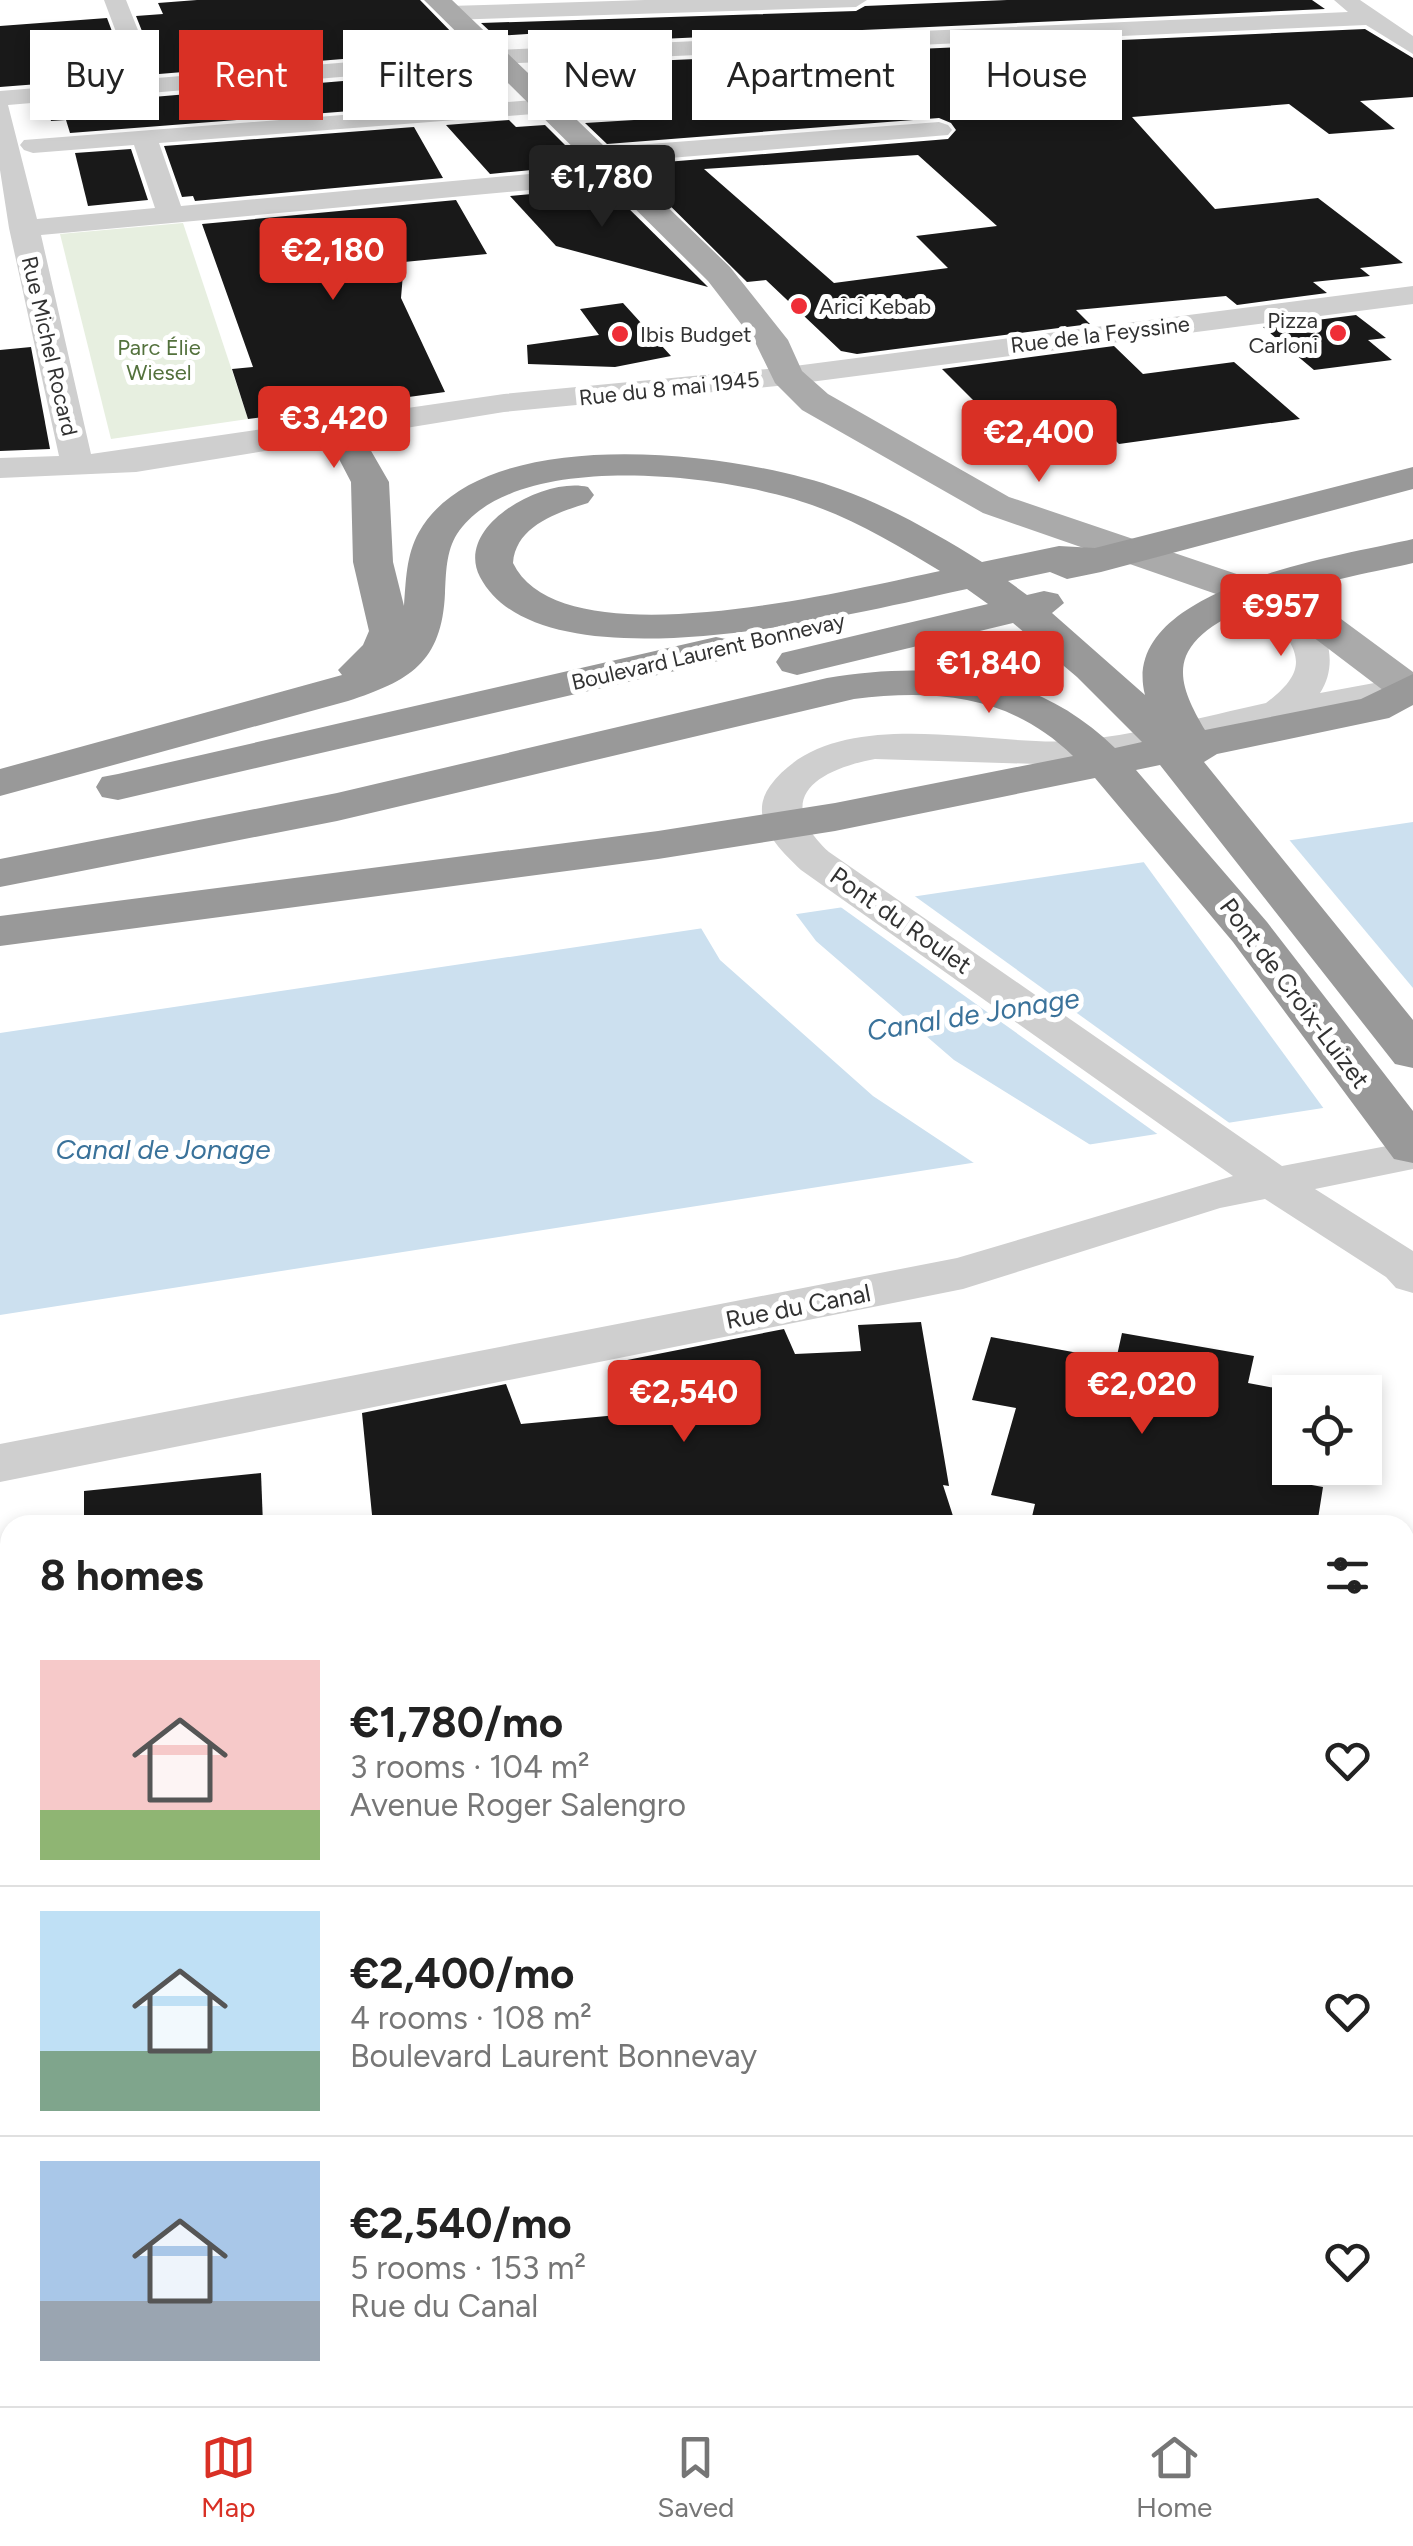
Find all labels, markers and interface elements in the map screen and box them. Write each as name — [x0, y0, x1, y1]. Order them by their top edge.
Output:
chip: Buy — [30, 30, 159, 120]
chip: Rent — [179, 30, 323, 120]
chip: Filters — [343, 30, 508, 120]
chip: New — [528, 30, 672, 120]
chip: Apartment — [692, 30, 930, 120]
chip: House — [950, 30, 1122, 120]
pin: €1,780 — [521, 145, 683, 230]
text: €1,780 — [551, 158, 653, 196]
pin: €2,180 — [252, 218, 414, 303]
text: €2,180 — [282, 231, 384, 269]
street label: Rue Michel Rocard — [16, 254, 83, 439]
place label: Arici Kebab — [819, 293, 931, 320]
marker: Arici Kebab — [788, 295, 810, 317]
place label: Pizza Carloni — [1249, 307, 1318, 359]
street label: Rue de la Feyssine — [1009, 310, 1191, 359]
place label: Ibis Budget — [640, 321, 752, 348]
marker: Pizza Carloni — [1327, 322, 1349, 344]
marker: Ibis Budget — [609, 323, 631, 345]
park label: Parc Élie Wiesel — [117, 334, 201, 386]
street label: Rue du 8 mai 1945 — [577, 366, 761, 411]
pin: €3,420 — [253, 386, 415, 471]
text: €3,420 — [280, 399, 388, 437]
pin: €2,400 — [958, 400, 1120, 485]
text: €2,400 — [984, 413, 1094, 451]
pin: €957 — [1222, 574, 1340, 659]
text: €957 — [1242, 587, 1320, 625]
street label: Boulevard Laurent Bonnevay — [569, 607, 848, 696]
pin: €1,840 — [908, 631, 1070, 716]
text: €1,840 — [937, 644, 1041, 682]
street label: Pont du Roulet — [824, 860, 978, 980]
street label: Pont de Croix-Luizet — [1214, 892, 1376, 1094]
water label: Canal de Jonage — [864, 980, 1082, 1048]
water label: Canal de Jonage — [56, 1132, 271, 1166]
street label: Rue du Canal — [723, 1277, 873, 1335]
pin: €2,020 — [1061, 1352, 1223, 1437]
pin: €2,540 — [603, 1360, 765, 1445]
text: €2,020 — [1088, 1365, 1197, 1403]
text: €2,540 — [630, 1373, 738, 1411]
map controls — [1272, 1375, 1382, 1485]
button: locate — [1272, 1375, 1382, 1485]
icon: filters — [1320, 1548, 1375, 1603]
text: 8 homes — [40, 1550, 204, 1601]
text: €1,780/mo — [350, 1697, 563, 1748]
icon: home — [120, 1700, 240, 1820]
icon: heart — [1320, 1733, 1375, 1788]
text: 3 rooms · 104 m² — [350, 1748, 590, 1786]
text: Avenue Roger Salengro — [350, 1786, 686, 1824]
text: €2,400/mo — [350, 1948, 575, 1999]
icon: home — [120, 1951, 240, 2071]
icon: heart — [1320, 1984, 1375, 2039]
text: 4 rooms · 108 m² — [350, 1999, 592, 2037]
text: Boulevard Laurent Bonnevay — [350, 2037, 757, 2075]
text: €2,540/mo — [350, 2198, 572, 2249]
icon: home — [120, 2201, 240, 2321]
icon: heart — [1320, 2234, 1375, 2289]
text: 5 rooms · 153 m² — [350, 2249, 586, 2287]
text: Rue du Canal — [350, 2287, 538, 2325]
tab: Map — [201, 2430, 256, 2524]
tab: Saved — [657, 2430, 734, 2524]
tab: Home — [1136, 2430, 1212, 2524]

